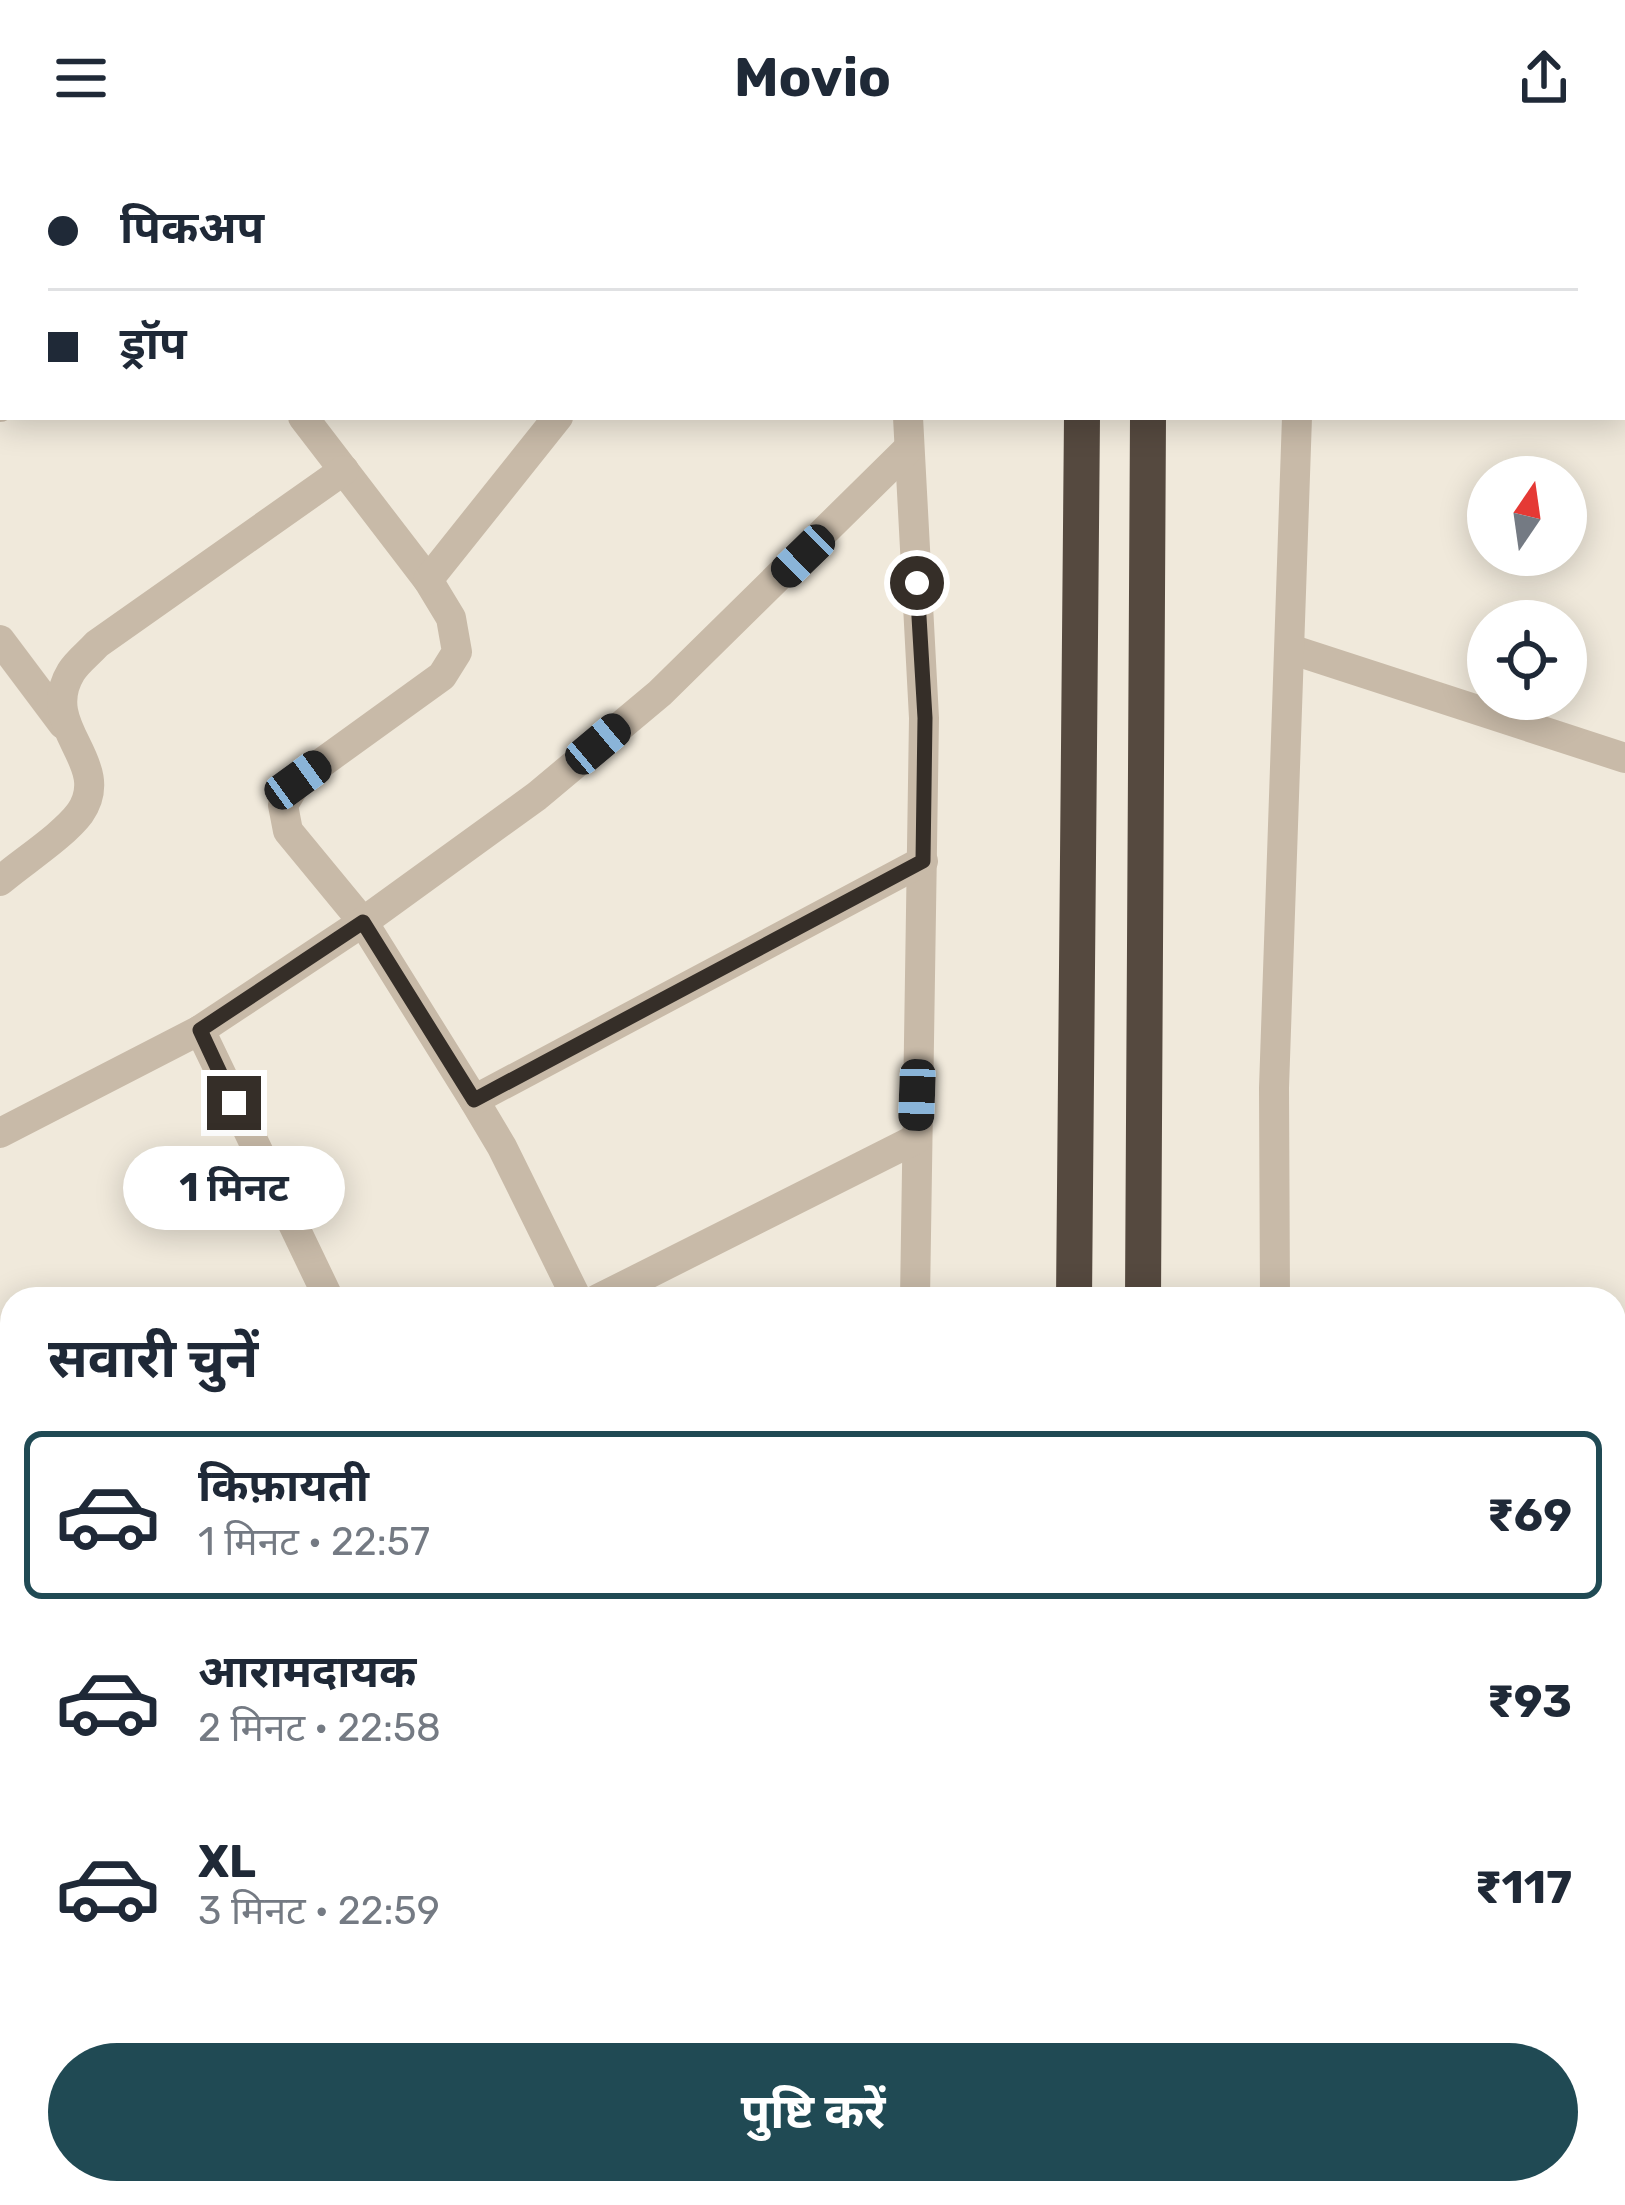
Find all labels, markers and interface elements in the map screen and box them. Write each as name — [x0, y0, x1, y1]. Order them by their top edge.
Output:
icon: menu — [48, 45, 114, 111]
icon: share — [1511, 45, 1577, 111]
text: Movio — [734, 46, 891, 110]
text: पिकअप — [120, 201, 264, 254]
text: ड्रॉप — [120, 317, 187, 370]
north arrow — [1467, 456, 1587, 576]
map controls — [1467, 456, 1587, 720]
car — [765, 518, 841, 594]
route start — [890, 556, 944, 610]
button: locate — [1467, 600, 1587, 720]
car — [559, 707, 637, 781]
car — [258, 744, 338, 816]
car — [898, 1058, 936, 1132]
route end — [207, 1076, 261, 1130]
callout: 1 मिनट — [123, 1145, 345, 1229]
text: 1 मिनट — [179, 1165, 289, 1211]
text: सवारी चुनें — [48, 1327, 258, 1391]
text: किफ़ायती — [198, 1459, 369, 1512]
icon: car — [54, 1461, 162, 1569]
text: ₹69 — [1487, 1489, 1572, 1542]
text: 1 मिनट · 22:57 — [198, 1519, 430, 1565]
text: आरामदायक — [198, 1645, 416, 1698]
icon: car — [54, 1647, 162, 1755]
text: ₹93 — [1487, 1675, 1572, 1728]
text: 2 मिनट · 22:58 — [198, 1705, 441, 1751]
icon: car — [54, 1833, 162, 1941]
text: XL — [198, 1835, 256, 1888]
text: ₹117 — [1474, 1861, 1572, 1914]
text: 3 मिनट · 22:59 — [198, 1888, 440, 1934]
button: पुष्टि करें — [48, 2043, 1578, 2181]

